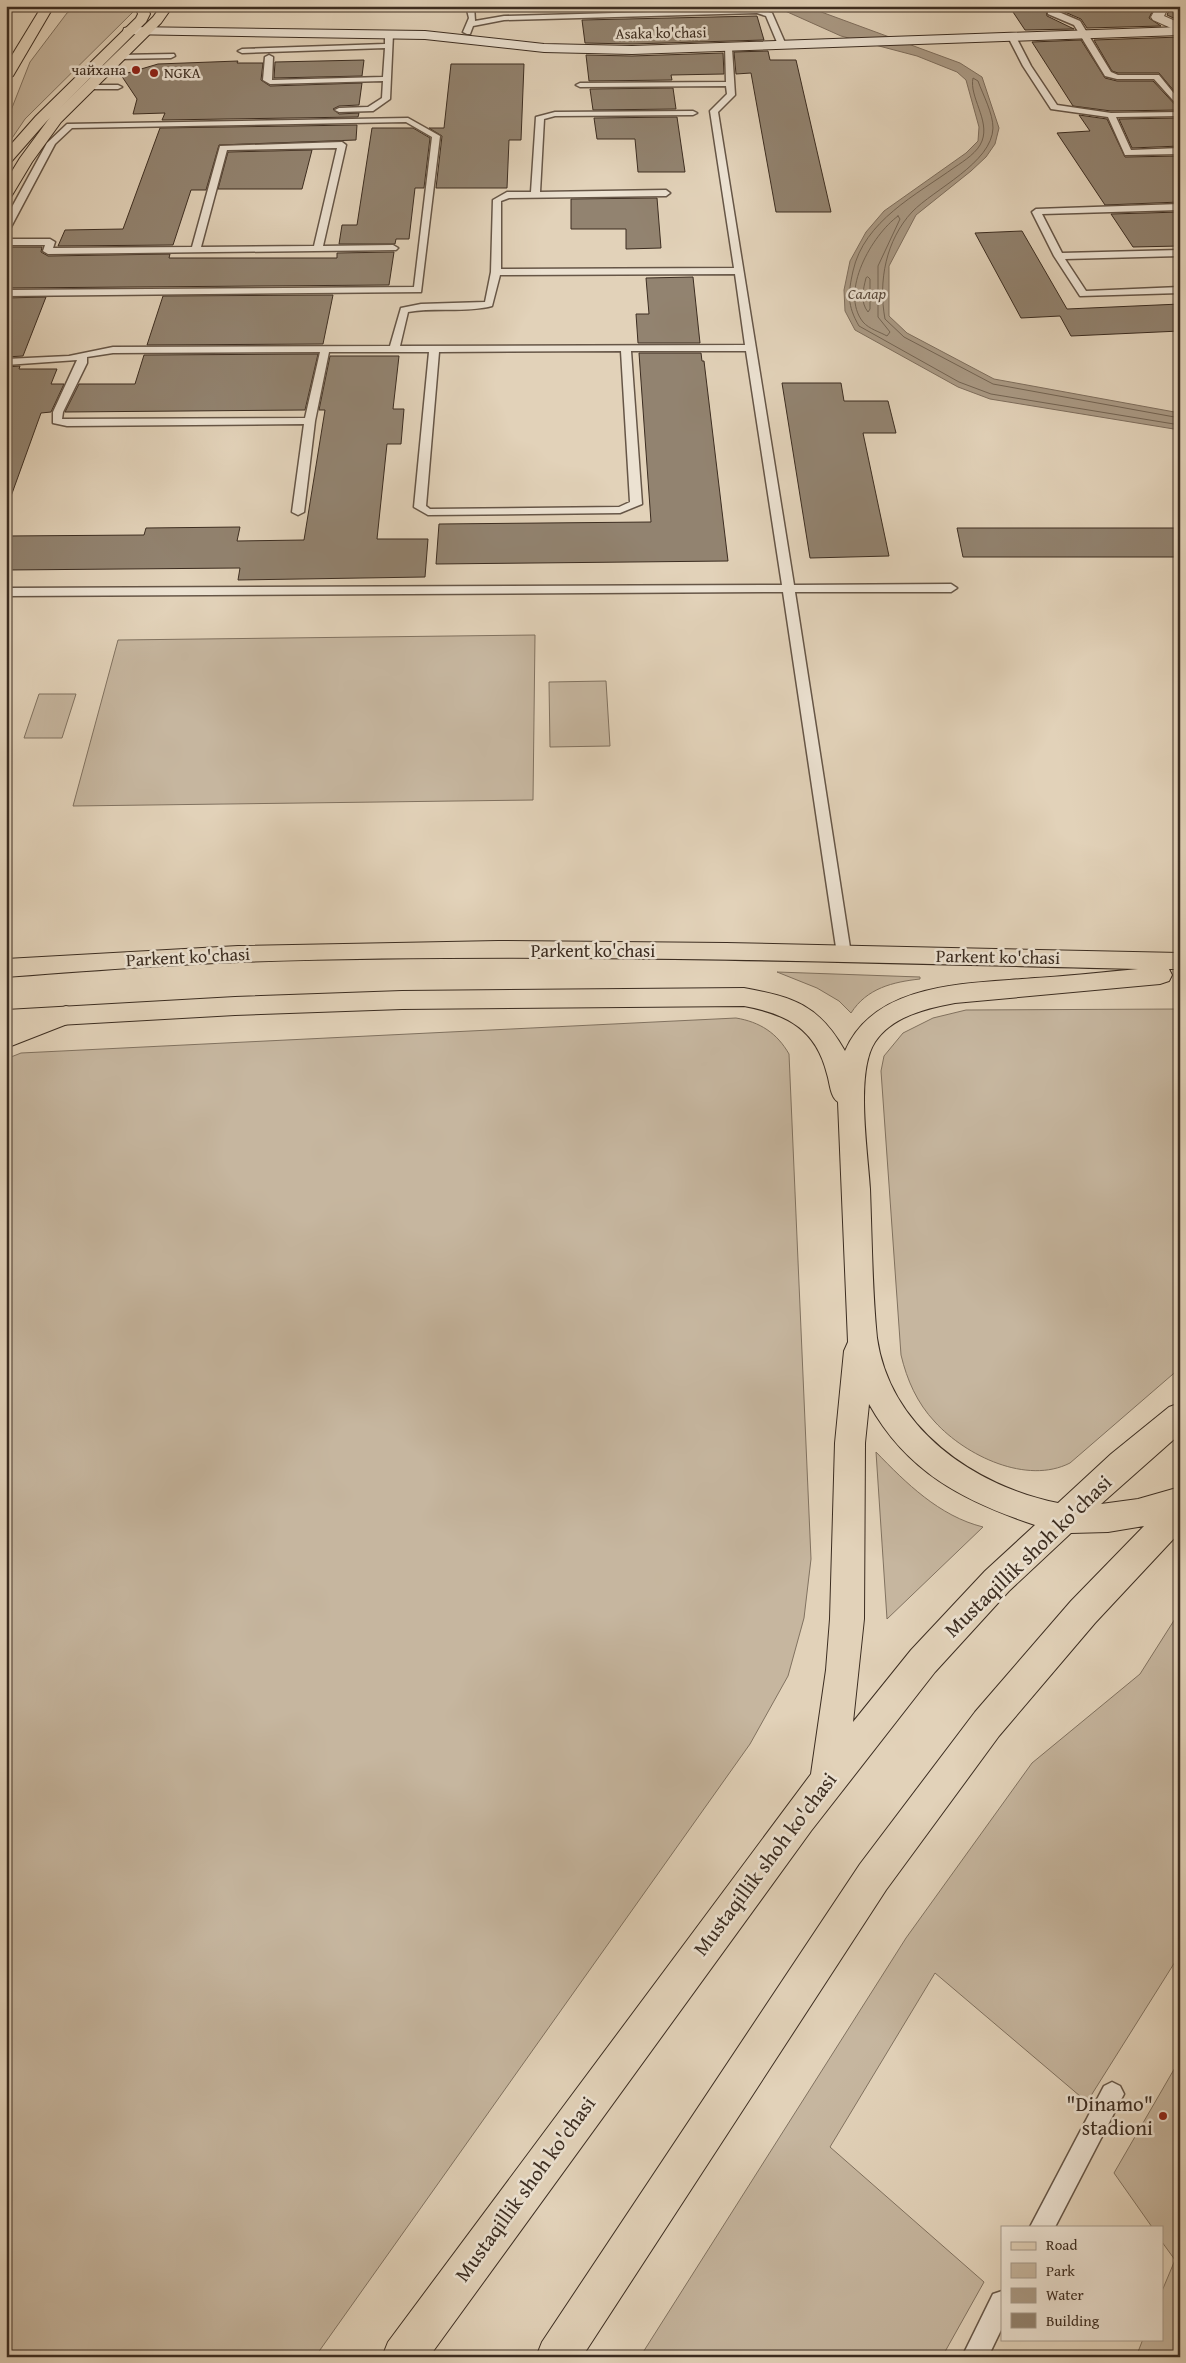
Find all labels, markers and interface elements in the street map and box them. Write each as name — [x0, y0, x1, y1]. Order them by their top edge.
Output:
street label: Asaka ko'chasi — [615, 21, 707, 44]
place label: чайхана — [71, 59, 127, 80]
place label: NGKA — [164, 62, 201, 83]
marker: чайхана — [130, 64, 142, 76]
marker: NGKA — [148, 67, 160, 79]
water label: Салар — [848, 281, 887, 305]
street label: Parkent ko'chasi — [531, 937, 655, 964]
street label: Parkent ko'chasi — [125, 940, 251, 973]
street label: Parkent ko'chasi — [936, 942, 1060, 971]
street label: Mustaqillik shoh ko'chasi — [937, 1467, 1119, 1644]
street label: Mustaqillik shoh ko'chasi — [685, 1765, 844, 1962]
place label: "Dinamo" stadioni — [1066, 2088, 1153, 2143]
street label: Mustaqillik shoh ko'chasi — [447, 2089, 603, 2288]
marker: "Dinamo" stadioni — [1157, 2110, 1169, 2122]
legend — [1001, 2226, 1164, 2340]
text: Road — [1046, 2234, 1077, 2255]
text: Park — [1046, 2260, 1075, 2281]
text: Water — [1046, 2284, 1084, 2305]
text: Building — [1046, 2310, 1100, 2331]

